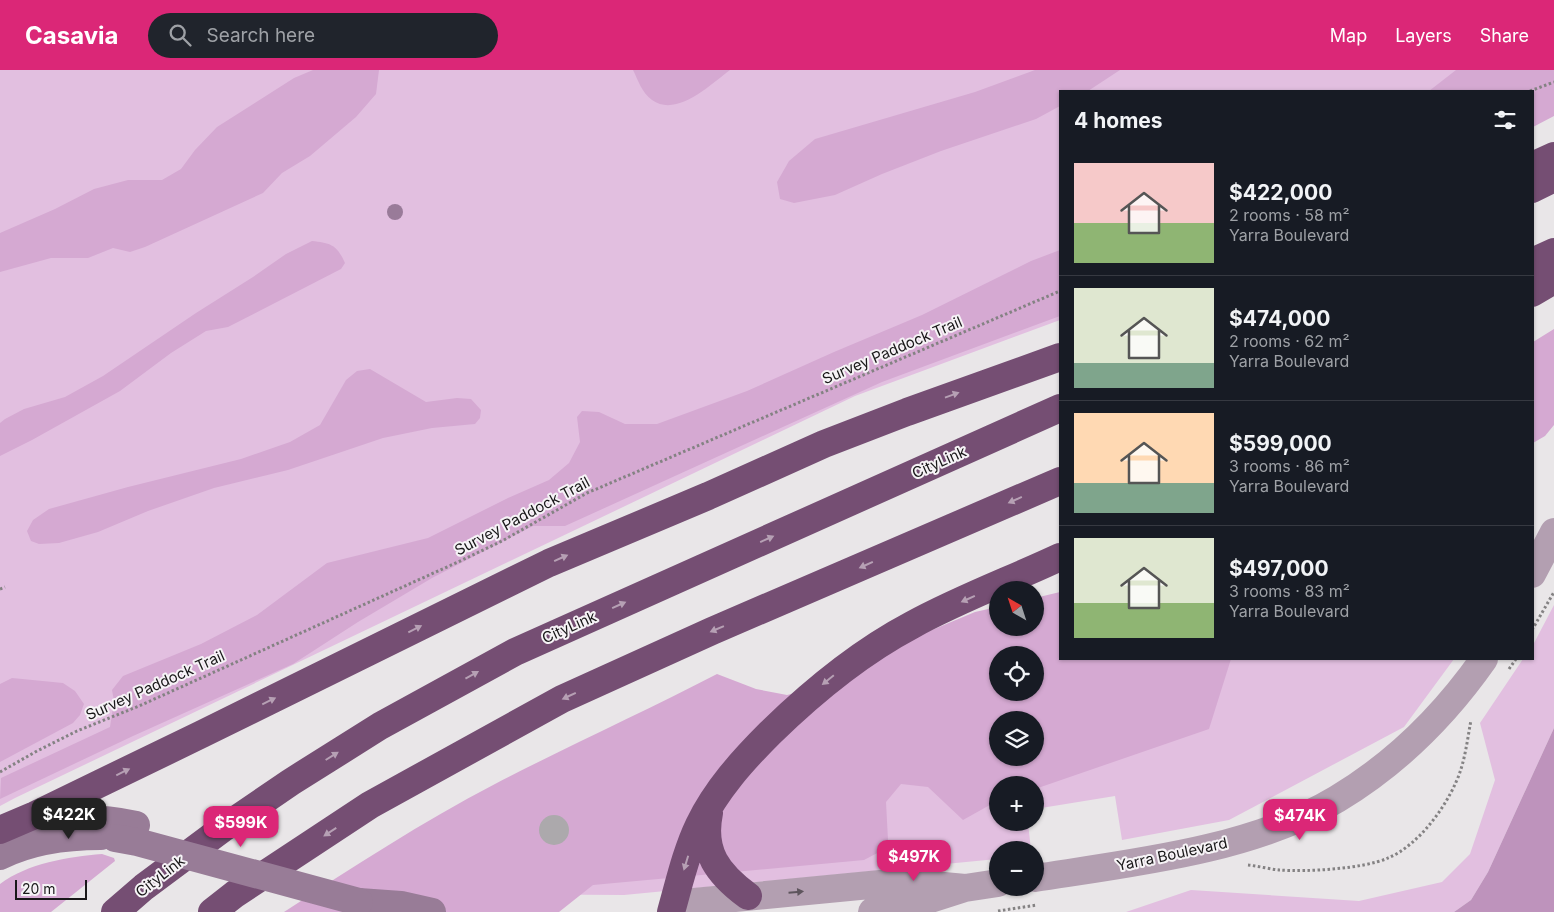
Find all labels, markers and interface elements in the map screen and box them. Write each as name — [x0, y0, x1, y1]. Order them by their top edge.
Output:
search box — [148, 13, 498, 58]
text: Casavia — [25, 21, 118, 50]
icon: search — [166, 21, 194, 49]
text: Search here — [206, 24, 315, 47]
text: Map — [1330, 25, 1367, 46]
text: Layers — [1395, 25, 1452, 46]
text: Share — [1480, 25, 1529, 46]
icon: filters — [1491, 106, 1519, 134]
text: 4 homes — [1074, 108, 1163, 133]
text: $422,000 — [1229, 180, 1332, 205]
icon: home — [1114, 183, 1174, 243]
text: 2 rooms · 58 m² — [1229, 205, 1349, 225]
text: Yarra Boulevard — [1229, 225, 1349, 245]
text: $474,000 — [1229, 306, 1330, 331]
icon: home — [1114, 308, 1174, 368]
street label: Survey Paddock Trail — [819, 312, 965, 388]
text: 2 rooms · 62 m² — [1229, 331, 1350, 351]
text: Yarra Boulevard — [1229, 351, 1349, 371]
one-way arrow — [945, 391, 960, 399]
text: $599,000 — [1229, 431, 1332, 456]
icon: home — [1114, 433, 1174, 493]
street label: CityLink — [909, 441, 970, 482]
text: 3 rooms · 86 m² — [1229, 456, 1350, 476]
street label: Survey Paddock Trail — [451, 472, 593, 560]
text: Yarra Boulevard — [1229, 476, 1349, 496]
one-way arrow — [1008, 497, 1022, 505]
one-way arrow — [760, 534, 774, 542]
one-way arrow — [554, 554, 568, 562]
text: $497,000 — [1229, 556, 1329, 581]
icon: home — [1114, 558, 1174, 618]
one-way arrow — [859, 562, 873, 570]
north arrow — [989, 581, 1044, 636]
map controls — [989, 581, 1044, 896]
text: 3 rooms · 83 m² — [1229, 581, 1350, 601]
one-way arrow — [961, 595, 975, 603]
one-way arrow — [612, 601, 626, 609]
text: Yarra Boulevard — [1229, 601, 1349, 621]
street label: CityLink — [539, 606, 600, 647]
one-way arrow — [408, 625, 422, 633]
one-way arrow — [710, 626, 724, 634]
street label: Survey Paddock Trail — [83, 646, 227, 724]
button: locate — [989, 646, 1044, 701]
one-way arrow — [465, 671, 480, 679]
one-way arrow — [822, 675, 835, 686]
one-way arrow — [562, 692, 576, 700]
one-way arrow — [262, 697, 276, 705]
button: layers — [989, 711, 1044, 766]
one-way arrow — [325, 752, 338, 761]
one-way arrow — [116, 768, 131, 777]
button: + — [989, 776, 1044, 831]
pin: $422K — [34, 798, 104, 840]
pin: $474K — [1265, 798, 1335, 841]
text: $422K — [43, 804, 95, 824]
text: $474K — [1274, 805, 1326, 825]
pin: $599K — [206, 806, 276, 848]
text: $599K — [215, 812, 268, 832]
one-way arrow — [323, 827, 336, 837]
street label: Yarra Boulevard — [1115, 833, 1229, 875]
pin: $497K — [879, 840, 949, 882]
button: − — [989, 841, 1044, 896]
text: $497K — [888, 846, 940, 866]
street label: CityLink — [131, 850, 189, 901]
one-way arrow — [682, 855, 689, 870]
scale bar — [15, 877, 88, 900]
text: 20 m — [22, 880, 56, 897]
one-way arrow — [789, 887, 805, 895]

